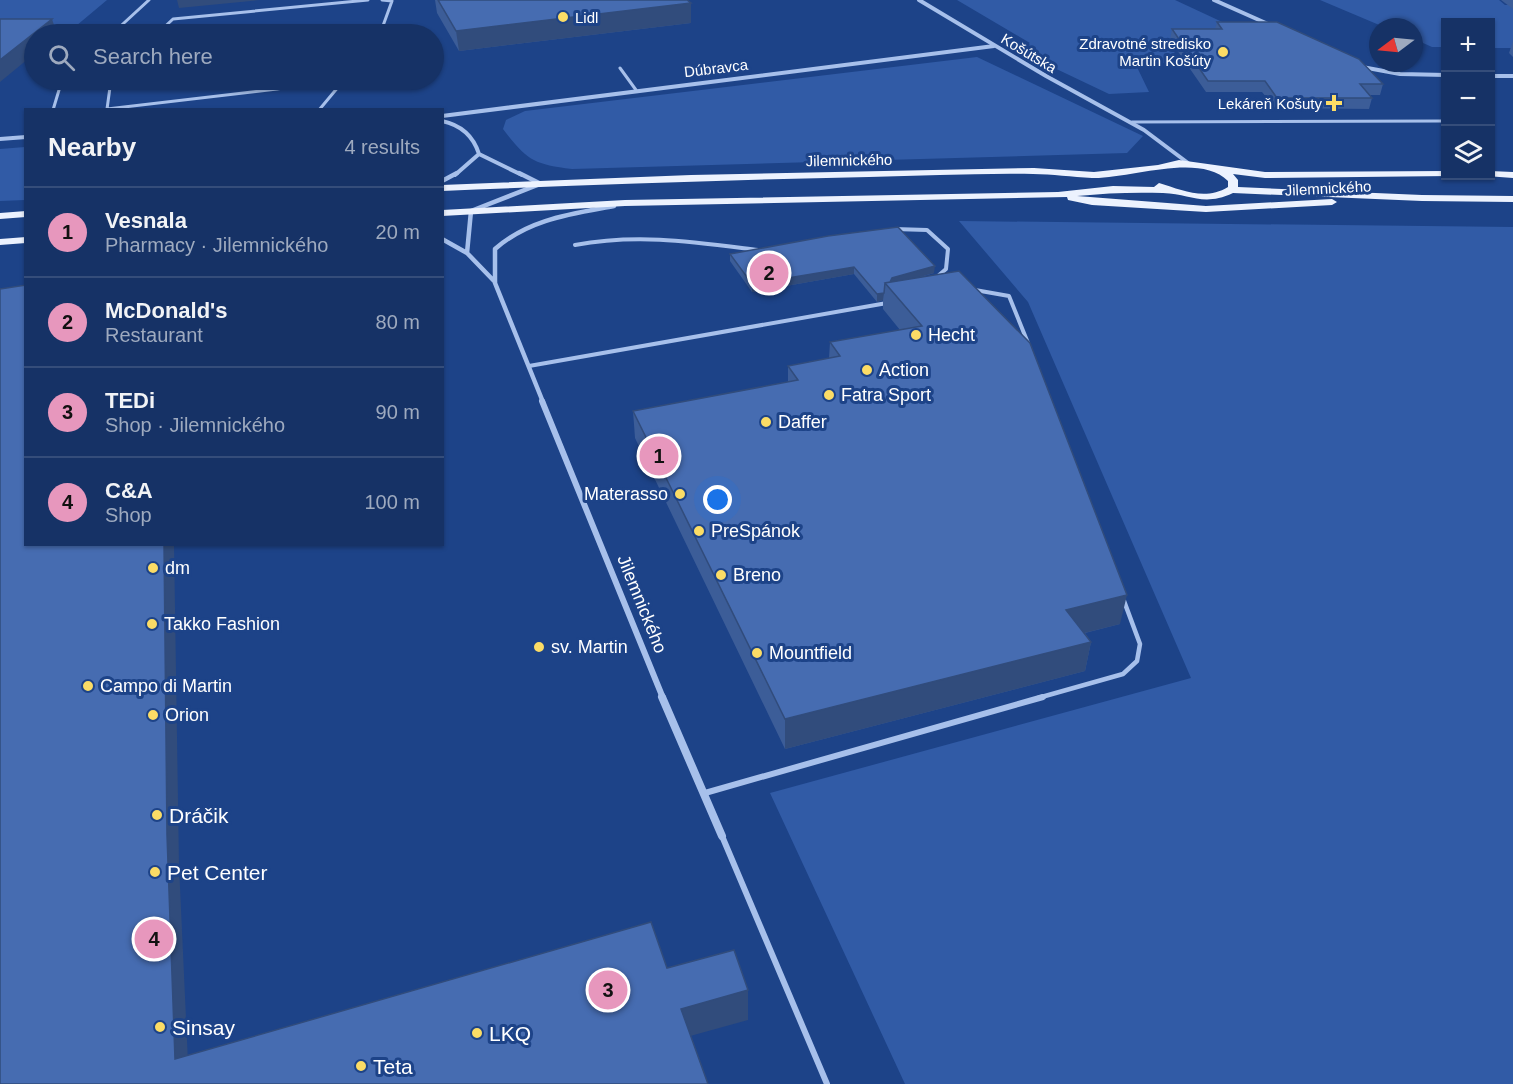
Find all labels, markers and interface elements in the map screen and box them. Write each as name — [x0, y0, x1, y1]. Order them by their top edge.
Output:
place label: Lidl — [575, 9, 598, 26]
marker: Lidl — [556, 10, 570, 24]
north arrow — [1369, 18, 1423, 72]
map controls — [1441, 18, 1495, 180]
button: + — [1441, 18, 1495, 72]
search box — [24, 24, 444, 90]
street label: Košútska — [998, 30, 1060, 77]
place label: Zdravotné stredisko Martin Košúty — [1079, 35, 1211, 69]
icon: search — [45, 41, 78, 74]
text: Search here — [93, 44, 213, 69]
marker: Zdravotné stredisko Martin Košúty — [1216, 45, 1230, 59]
street label: Dúbravca — [683, 56, 750, 80]
button: − — [1441, 72, 1495, 126]
place label: Lekáreň Košuty — [1218, 95, 1322, 112]
marker: Lekáreň Košuty — [1327, 96, 1341, 110]
button: layers — [1441, 126, 1495, 180]
text: Nearby — [48, 132, 136, 162]
text: 4 results — [344, 136, 420, 158]
street label: Jilemnického — [805, 151, 893, 169]
street label: Jilemnického — [1284, 177, 1372, 199]
text: Vesnala — [105, 208, 187, 233]
text: 1 — [62, 221, 73, 243]
text: 20 m — [376, 221, 420, 243]
text: Pharmacy · Jilemnického — [105, 234, 328, 256]
pin: 2 — [750, 250, 788, 296]
text: McDonald's — [105, 298, 228, 323]
text: 2 — [62, 311, 73, 333]
text: 80 m — [376, 311, 420, 333]
text: Restaurant — [105, 324, 203, 346]
place label: Hecht — [928, 325, 975, 345]
marker: Hecht — [909, 328, 923, 342]
place label: Action — [879, 360, 929, 380]
marker: Action — [860, 363, 874, 377]
place label: Fatra Sport — [841, 385, 931, 405]
text: TEDi — [105, 388, 155, 413]
marker: Fatra Sport — [822, 388, 836, 402]
text: 3 — [62, 401, 73, 423]
text: 90 m — [376, 401, 420, 423]
place label: Daffer — [778, 412, 827, 432]
text: Shop · Jilemnického — [105, 414, 285, 436]
marker: Daffer — [759, 415, 773, 429]
pin: 1 — [640, 434, 678, 478]
text: C&A — [105, 478, 153, 503]
place label: Materasso — [584, 484, 668, 504]
your location — [703, 485, 732, 514]
marker: Materasso — [673, 487, 687, 501]
text: 4 — [62, 491, 73, 513]
text: 100 m — [364, 491, 420, 513]
text: Shop — [105, 504, 152, 526]
place label: PreSpánok — [711, 521, 801, 541]
marker: PreSpánok — [692, 524, 706, 538]
street label: Jilemnického — [613, 552, 671, 656]
place label: dm — [165, 558, 190, 578]
marker: dm — [146, 561, 160, 575]
place label: Breno — [733, 565, 781, 585]
marker: Breno — [714, 568, 728, 582]
place label: Takko Fashion — [164, 614, 280, 634]
marker: Takko Fashion — [145, 617, 159, 631]
place label: sv. Martin — [551, 637, 628, 657]
marker: sv. Martin — [532, 640, 546, 654]
place label: Mountfield — [769, 643, 852, 663]
marker: Mountfield — [750, 646, 764, 660]
place label: Campo di Martin — [100, 676, 232, 696]
marker: Campo di Martin — [81, 679, 95, 693]
place label: Orion — [165, 705, 209, 725]
marker: Orion — [146, 708, 160, 722]
place label: Dráčik — [169, 804, 229, 827]
marker: Dráčik — [150, 808, 164, 822]
place label: Pet Center — [167, 861, 267, 884]
marker: Pet Center — [148, 865, 162, 879]
pin: 4 — [134, 916, 174, 962]
pin: 3 — [588, 968, 628, 1012]
place label: Sinsay — [172, 1016, 236, 1039]
marker: Sinsay — [153, 1020, 167, 1034]
place label: LKQ — [489, 1022, 531, 1045]
marker: LKQ — [470, 1026, 484, 1040]
place label: Teta — [373, 1055, 413, 1078]
marker: Teta — [354, 1059, 368, 1073]

